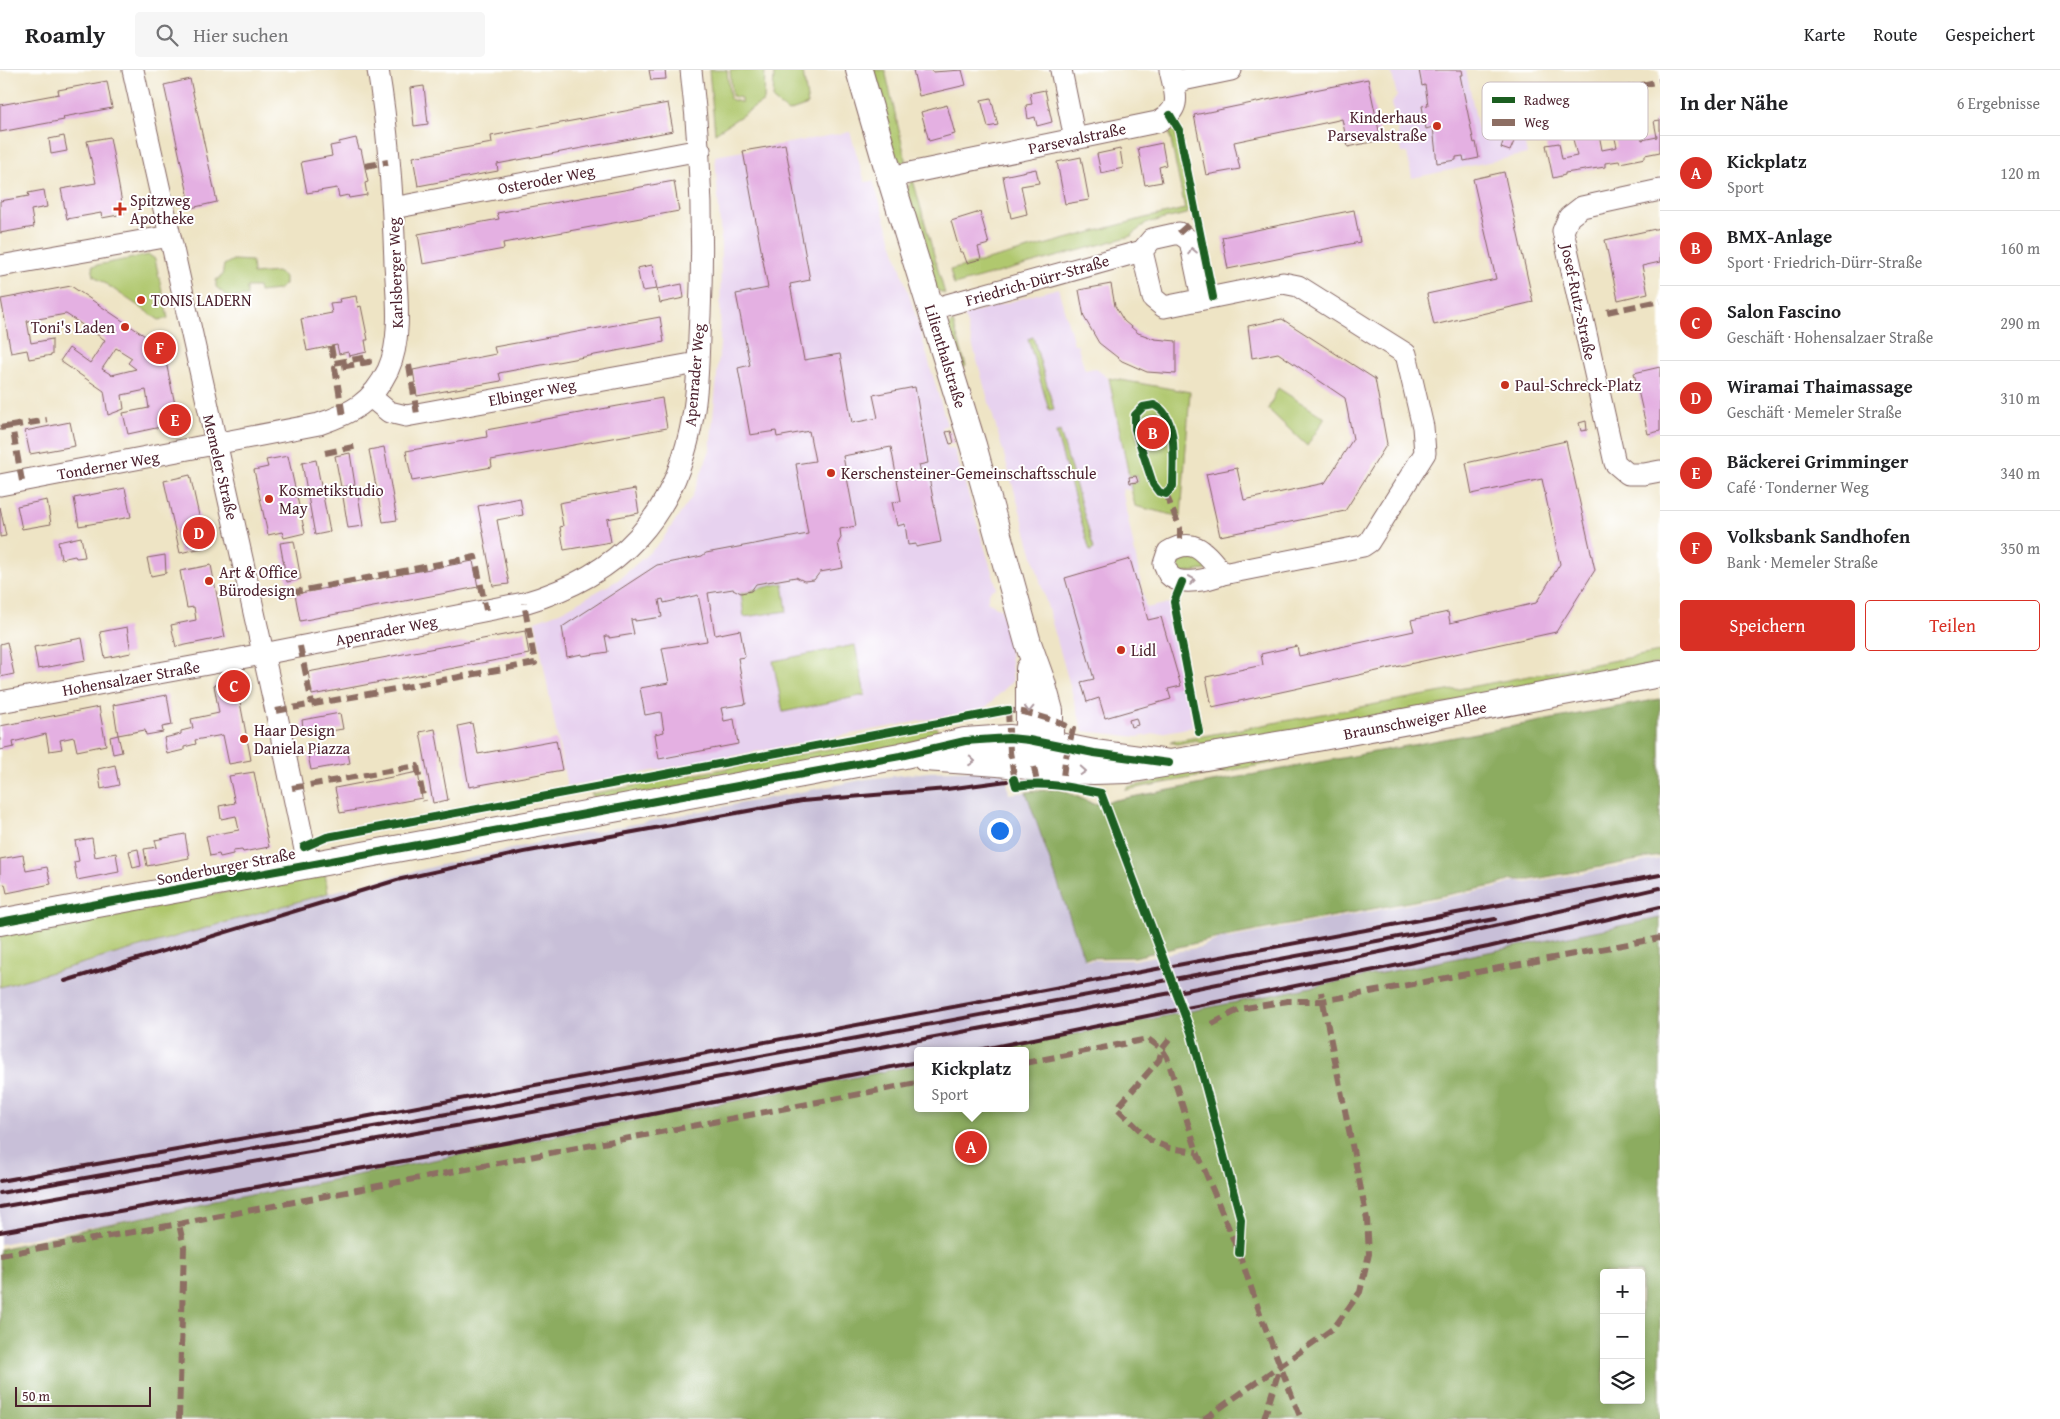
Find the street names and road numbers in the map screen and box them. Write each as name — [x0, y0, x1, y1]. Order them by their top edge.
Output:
street label: Parsevalstraße — [1026, 116, 1128, 160]
street label: Osteroder Weg — [495, 158, 597, 200]
street label: Karlsberger Weg — [381, 217, 409, 329]
street label: Josef-Rutz-Straße — [1555, 240, 1603, 362]
street label: Friedrich-Dürr-Straße — [962, 248, 1112, 312]
street label: Lilienthalstraße — [919, 301, 973, 411]
street label: Apenrader Weg — [678, 322, 710, 428]
street label: Elbinger Weg — [486, 372, 578, 412]
street label: Memeler Straße — [197, 412, 245, 522]
street label: Tonderner Weg — [55, 444, 161, 486]
street label: Apenrader Weg — [333, 608, 439, 652]
street label: Hohensalzaer Straße — [60, 654, 202, 702]
street label: Braunschweiger Allee — [1341, 694, 1489, 746]
street label: Sonderburger Straße — [154, 841, 298, 891]

